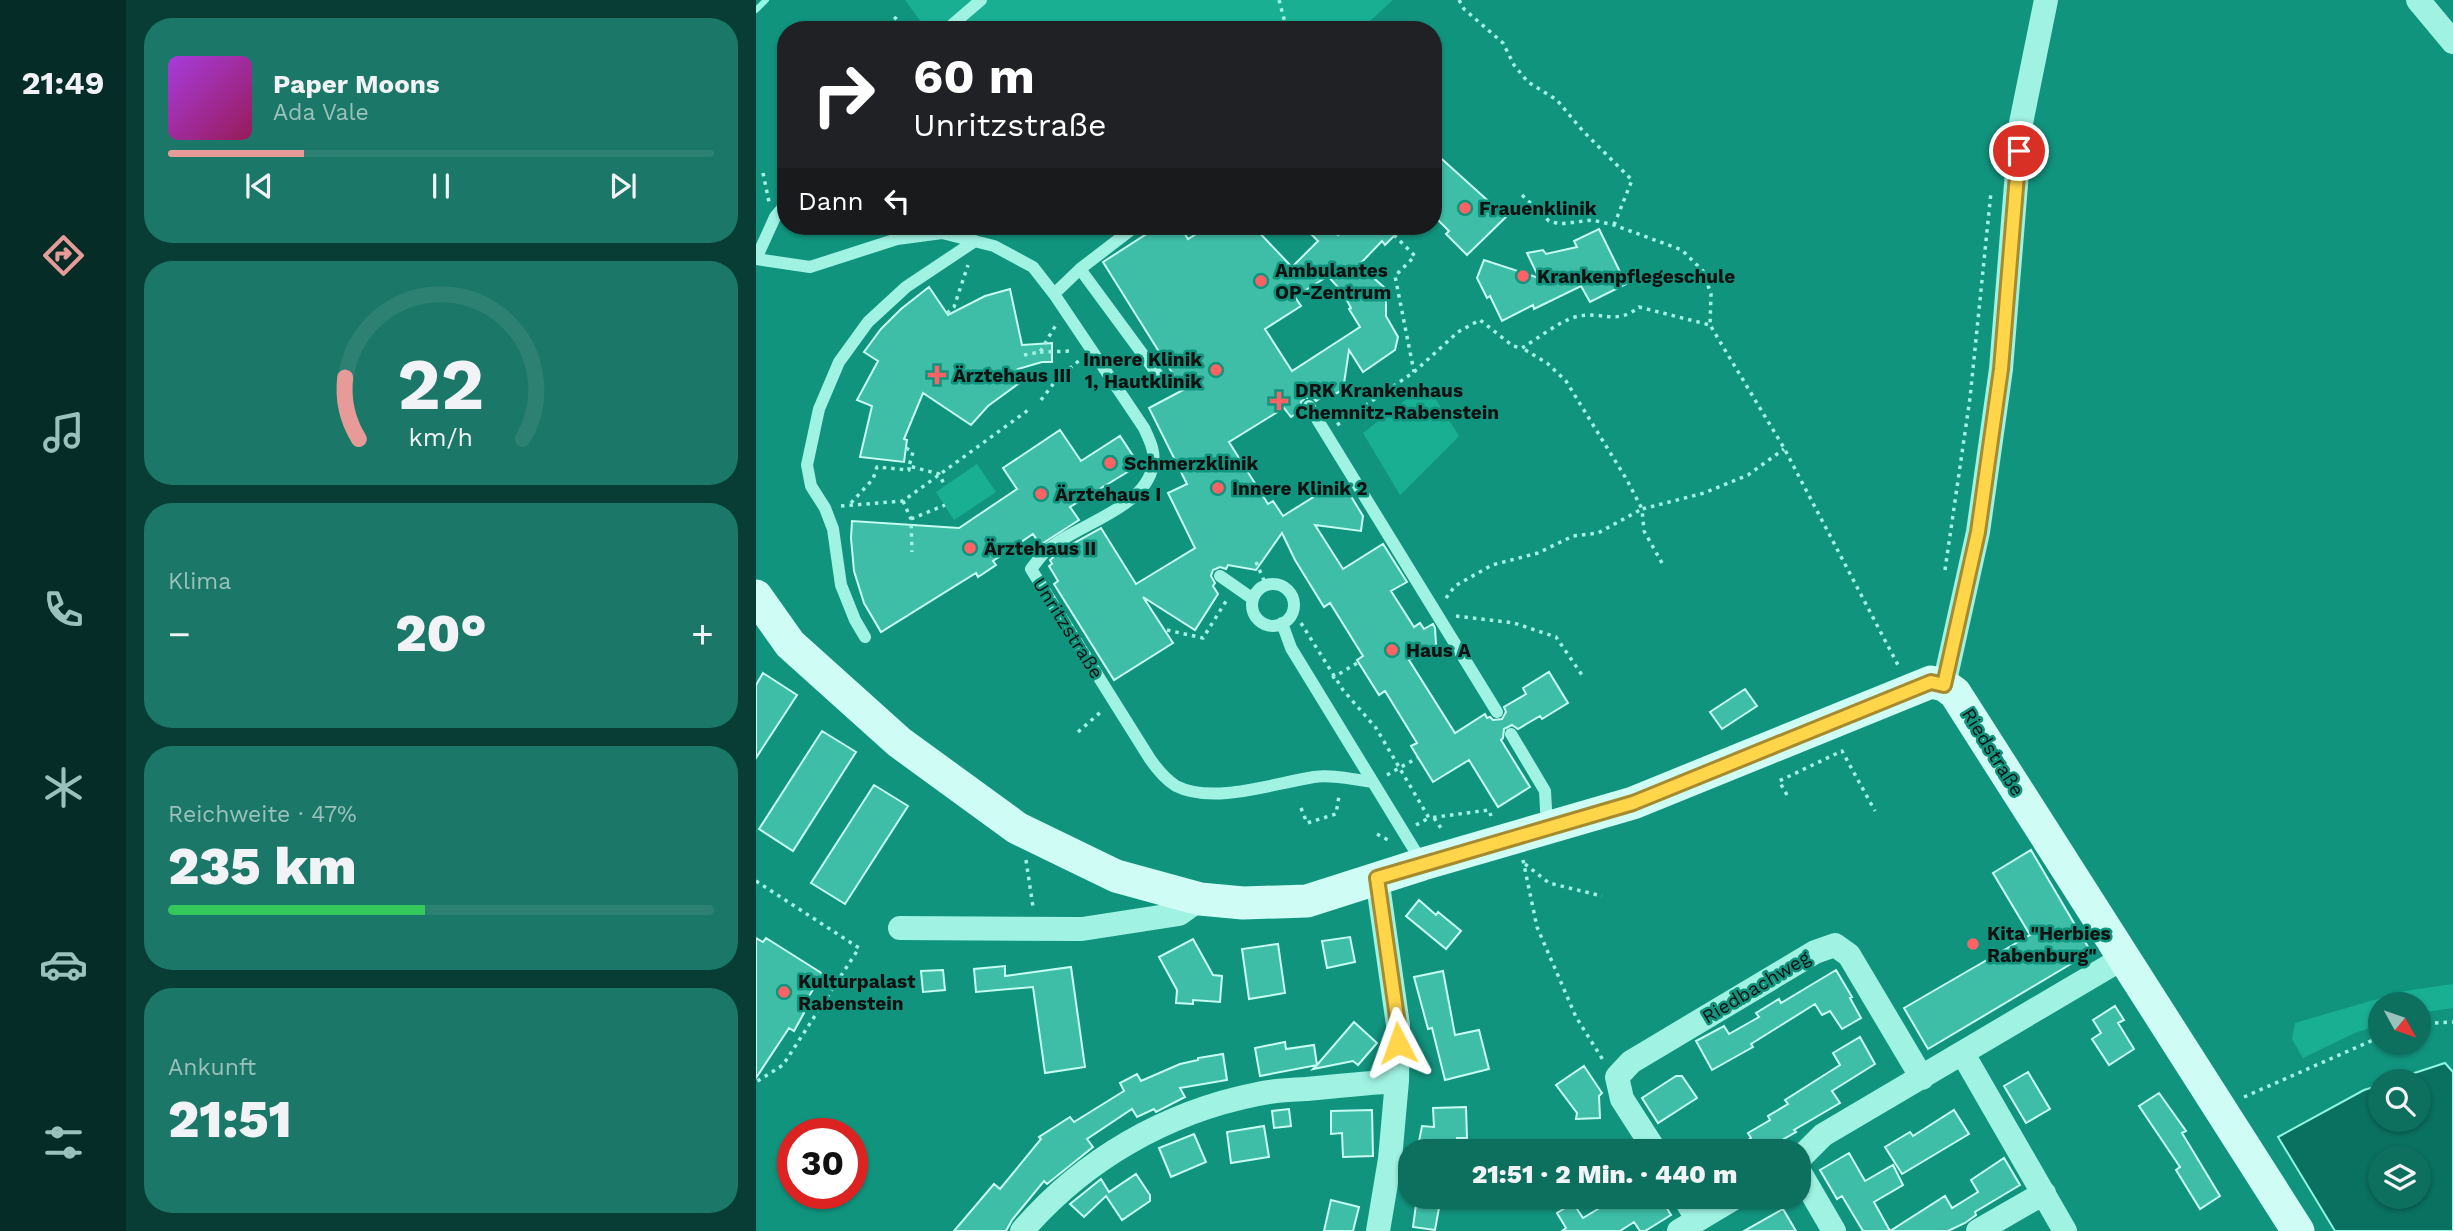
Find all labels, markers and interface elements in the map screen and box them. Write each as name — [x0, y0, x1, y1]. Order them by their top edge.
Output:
text: 60 m — [913, 47, 1035, 105]
icon: right — [798, 49, 889, 140]
text: 21:49 — [22, 64, 104, 102]
text: Paper Moons — [273, 69, 440, 99]
text: Ada Vale — [273, 99, 369, 126]
text: Unritzstraße — [913, 106, 1107, 144]
pin — [1989, 121, 2049, 181]
icon: arrive — [2000, 132, 2038, 170]
icon: previous — [240, 167, 278, 205]
icon: pause — [422, 167, 460, 205]
icon: next — [604, 167, 642, 205]
icon: left — [878, 182, 916, 220]
text: Dann — [798, 186, 864, 216]
place label: Frauenklinik — [1479, 197, 1597, 220]
marker: Frauenklinik — [1457, 200, 1473, 216]
icon: directions — [39, 231, 88, 280]
place label: Ambulantes OP-Zentrum — [1275, 259, 1391, 304]
place label: Krankenpflegeschule — [1537, 265, 1735, 288]
marker: Krankenpflegeschule — [1515, 268, 1531, 284]
marker: Ambulantes OP-Zentrum — [1253, 273, 1269, 289]
text: 22 — [398, 341, 484, 427]
place label: Innere Klinik 1, Hautklinik — [1083, 348, 1202, 393]
marker: Innere Klinik 1, Hautklinik — [1208, 362, 1224, 378]
place label: Ärztehaus III — [953, 364, 1071, 387]
marker: Ärztehaus III — [927, 365, 947, 385]
place label: DRK Krankenhaus Chemnitz-Rabenstein — [1295, 379, 1499, 424]
marker: DRK Krankenhaus Chemnitz-Rabenstein — [1269, 391, 1289, 411]
icon: music — [39, 408, 88, 457]
text: km/h — [409, 423, 473, 452]
place label: Schmerzklinik — [1124, 452, 1259, 475]
marker: Schmerzklinik — [1102, 455, 1118, 471]
place label: Innere Klinik 2 — [1232, 477, 1368, 500]
marker: Innere Klinik 2 — [1210, 480, 1226, 496]
place label: Ärztehaus I — [1055, 483, 1161, 506]
marker: Ärztehaus I — [1033, 486, 1049, 502]
place label: Ärztehaus II — [984, 537, 1096, 560]
marker: Ärztehaus II — [962, 540, 978, 556]
text: Klima — [168, 568, 231, 595]
street label: Unritzstraße — [1028, 573, 1108, 683]
icon: phone — [39, 585, 88, 634]
text: 20° — [395, 603, 487, 664]
text: − — [168, 612, 191, 656]
text: + — [691, 612, 714, 656]
place label: Haus A — [1406, 639, 1471, 662]
marker: Haus A — [1384, 642, 1400, 658]
street label: Riedstraße — [1957, 704, 2029, 800]
icon: climate — [39, 763, 88, 812]
text: Reichweite · 47% — [168, 801, 357, 828]
text: 235 km — [168, 836, 357, 897]
place label: Kita "Herbies Rabenburg" — [1987, 922, 2111, 967]
marker: Kita "Herbies Rabenburg" — [1965, 936, 1981, 952]
icon: car — [39, 940, 88, 989]
street label: Riedbachweg — [1698, 945, 1815, 1028]
place label: Kulturpalast Rabenstein — [798, 970, 916, 1015]
marker: Kulturpalast Rabenstein — [776, 984, 792, 1000]
north arrow — [2368, 992, 2431, 1055]
map controls — [2368, 992, 2431, 1209]
position arrow — [1361, 1006, 1435, 1080]
text: Ankunft — [168, 1054, 256, 1081]
button: search — [2368, 1069, 2431, 1132]
text: 21:51 — [168, 1089, 292, 1150]
icon: filters — [39, 1118, 88, 1167]
speed limit sign: 30 — [777, 1118, 868, 1209]
button: layers — [2368, 1146, 2431, 1209]
text: 21:51 · 2 Min. · 440 m — [1472, 1159, 1737, 1189]

